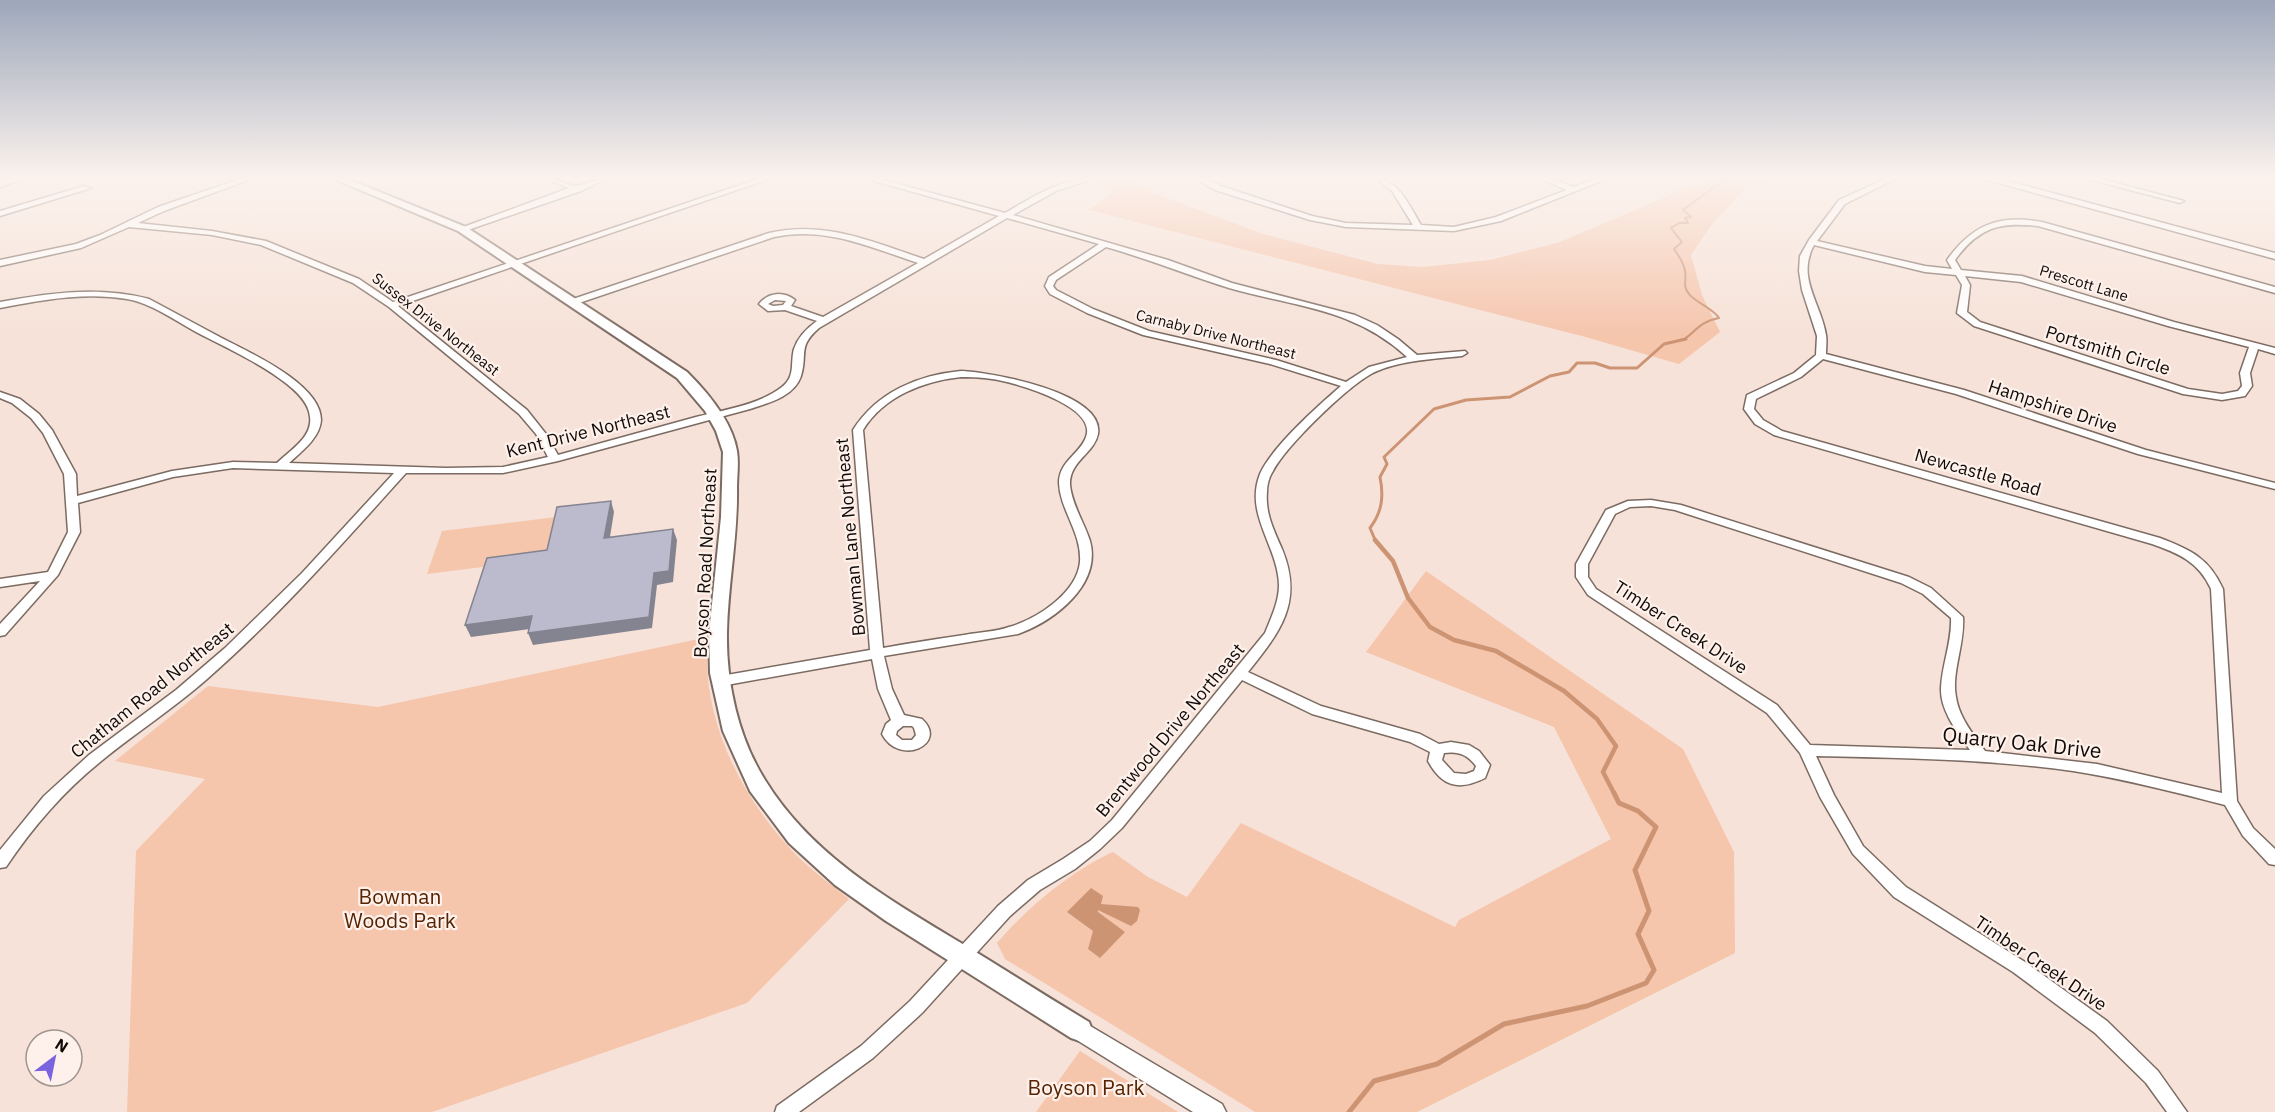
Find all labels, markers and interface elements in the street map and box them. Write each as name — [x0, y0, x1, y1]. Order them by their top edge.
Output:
street label: Prescott Lane — [2037, 260, 2131, 306]
street label: Sussex Drive Northeast — [369, 268, 503, 380]
street label: Carnaby Drive Northeast — [1134, 305, 1298, 363]
street label: Portsmith Circle — [2043, 320, 2173, 380]
street label: Hampshire Drive — [1986, 374, 2121, 438]
street label: Kent Drive Northeast — [504, 400, 672, 462]
street label: Bowman Lane Northeast — [830, 437, 870, 637]
street label: Newcastle Road — [1912, 443, 2044, 501]
street label: Boyson Road Northeast — [689, 467, 721, 659]
street label: Timber Creek Drive — [1610, 575, 1752, 679]
street label: Chatham Road Northeast — [66, 617, 238, 763]
street label: Brentwood Drive Northeast — [1091, 638, 1249, 822]
street label: Quarry Oak Drive — [1941, 720, 2103, 764]
park label: Bowman Woods Park — [344, 882, 456, 934]
street label: Timber Creek Drive — [1970, 910, 2112, 1016]
north arrow — [24, 1028, 84, 1088]
text: N — [52, 1034, 72, 1057]
park label: Boyson Park — [1027, 1073, 1145, 1101]

